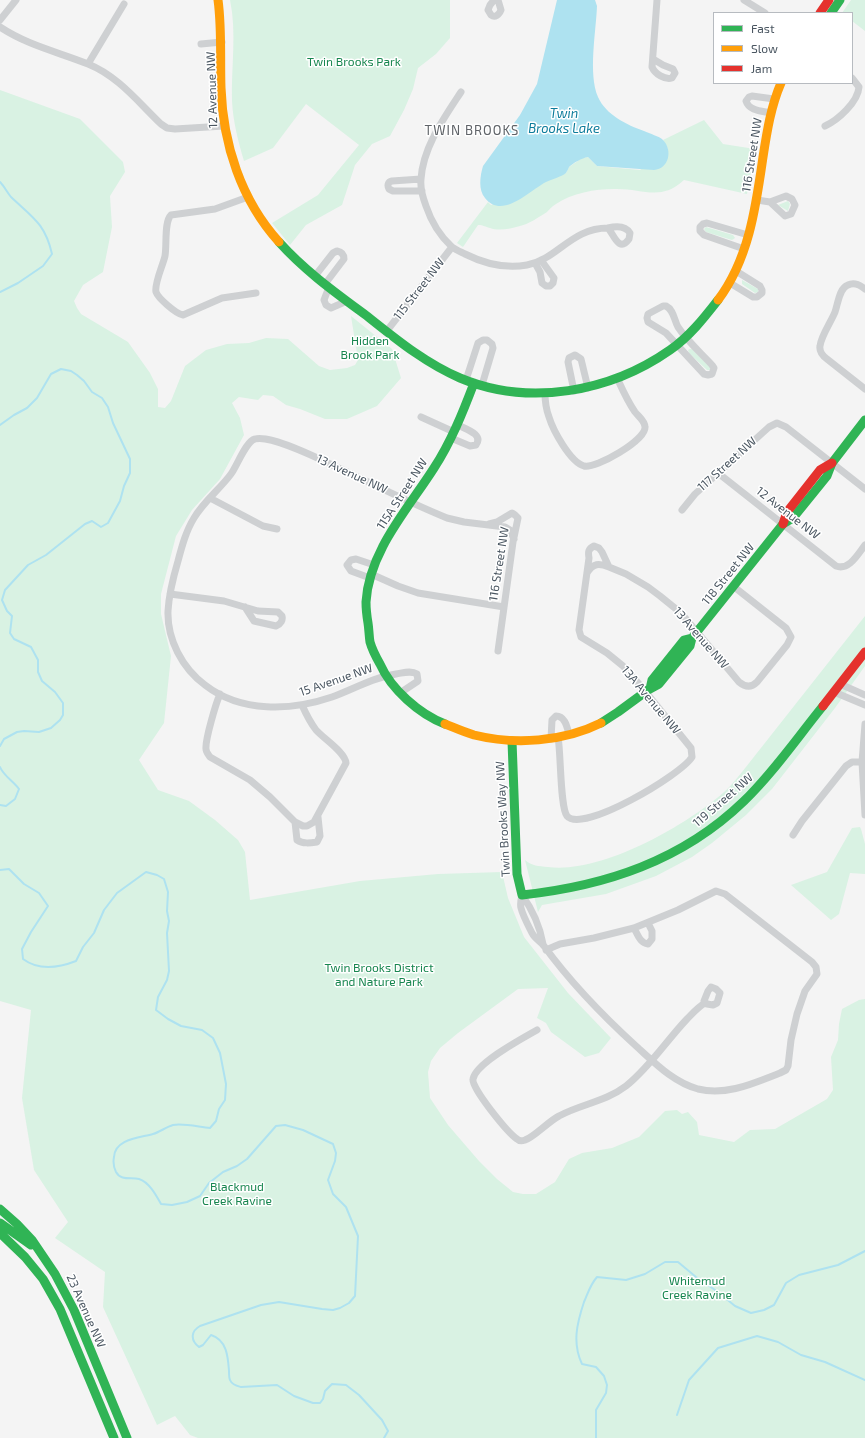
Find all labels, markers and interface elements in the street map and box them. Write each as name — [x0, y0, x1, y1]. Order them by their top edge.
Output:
legend — [713, 12, 853, 84]
text: Fast — [751, 21, 774, 35]
text: Slow — [751, 41, 778, 55]
street label: 12 Avenue NW — [203, 51, 221, 129]
park label: Twin Brooks Park — [307, 55, 401, 69]
text: Jam — [751, 61, 772, 75]
water label: Twin Brooks Lake — [528, 106, 600, 137]
street label: 116 Street NW — [739, 117, 765, 193]
district label: TWIN BROOKS — [425, 123, 519, 139]
street label: 115 Street NW — [390, 255, 448, 323]
park label: Hidden Brook Park — [340, 334, 400, 362]
street label: 117 Street NW — [695, 434, 759, 494]
street label: 13 Avenue NW — [314, 451, 390, 497]
street label: 115A Street NW — [374, 456, 430, 532]
street label: 12 Avenue NW — [753, 484, 823, 542]
street label: 116 Street NW — [486, 526, 512, 602]
street label: 118 Street NW — [699, 540, 757, 608]
street label: 13 Avenue NW — [670, 604, 732, 672]
street label: 15 Avenue NW — [297, 661, 375, 699]
street label: 13A Avenue NW — [618, 663, 684, 737]
street label: Twin Brooks Way NW — [493, 761, 513, 877]
street label: 119 Street NW — [690, 770, 756, 830]
park label: Twin Brooks District and Nature Park — [324, 961, 434, 989]
park label: Blackmud Creek Ravine — [202, 1180, 272, 1208]
street label: 23 Avenue NW — [63, 1272, 109, 1350]
park label: Whitemud Creek Ravine — [662, 1274, 732, 1302]

